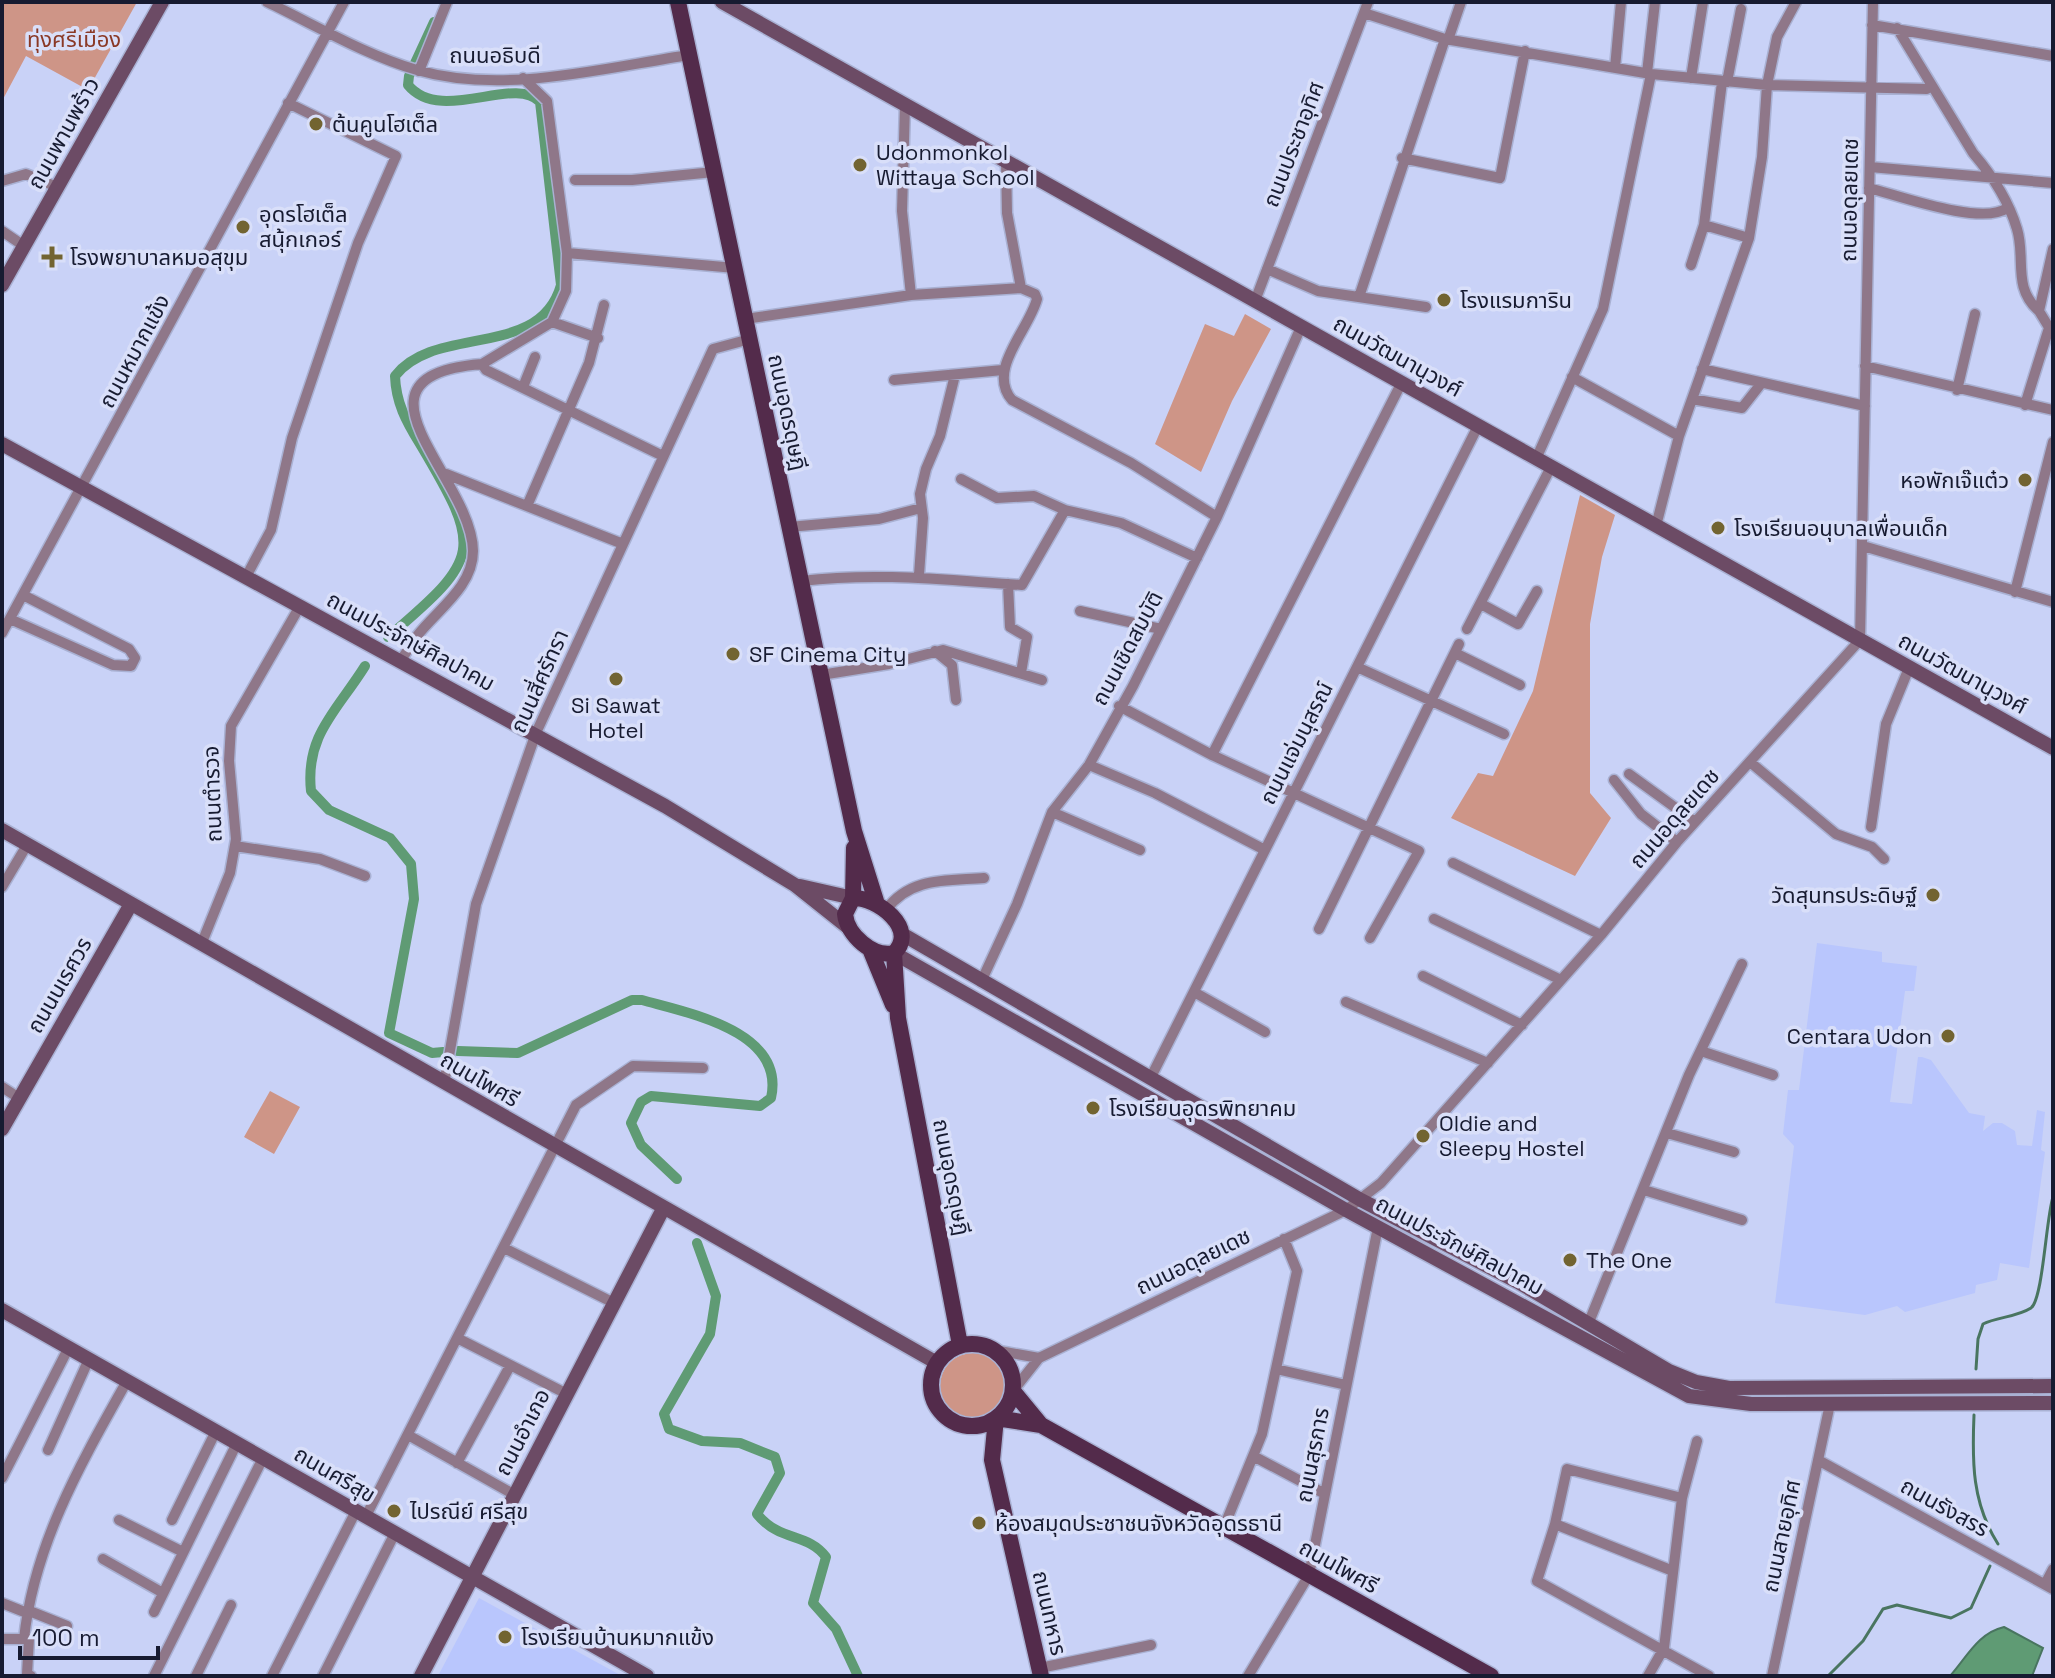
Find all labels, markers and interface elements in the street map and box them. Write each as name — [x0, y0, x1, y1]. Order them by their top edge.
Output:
park label: ทุ่งศรีเมือง — [27, 25, 121, 53]
street label: ถนนอธิบดี — [449, 41, 541, 69]
street label: ถนนพานพร้าว — [21, 72, 105, 194]
street label: ถนนประชาอุทิศ — [1256, 77, 1330, 211]
place label: ต้นคูนโฮเต็ล — [332, 110, 438, 138]
marker: ต้นคูนโฮเต็ล — [307, 115, 325, 133]
place label: Udonmonkol Wittaya School — [876, 138, 1035, 191]
street label: ถนนอดุลยเดช — [1834, 138, 1864, 262]
marker: Udonmonkol Wittaya School — [851, 156, 869, 174]
place label: อุดรโฮเต็ล สนุ้กเกอร์ — [259, 200, 348, 253]
marker: อุดรโฮเต็ล สนุ้กเกอร์ — [234, 218, 252, 236]
place label: โรงพยาบาลหมอสุขุม — [70, 243, 248, 271]
marker: โรงพยาบาลหมอสุขุม — [41, 246, 63, 268]
place label: โรงแรมการิน — [1460, 286, 1572, 314]
street label: ถนนหมากแข้ง — [92, 289, 176, 413]
marker: โรงแรมการิน — [1435, 291, 1453, 309]
street label: ถนนวัฒนานุวงศ์ — [1329, 309, 1467, 403]
street label: ถนนอุดรดุษฎี — [762, 351, 814, 473]
place label: หอพักเจ๊แต๋ว — [1900, 466, 2009, 494]
marker: หอพักเจ๊แต๋ว — [2016, 471, 2034, 489]
place label: โรงเรียนอนุบาลเพื่อนเด็ก — [1734, 513, 1948, 542]
marker: โรงเรียนอนุบาลเพื่อนเด็ก — [1709, 519, 1727, 537]
street label: ถนนประจักษ์ศิลปาคม — [322, 585, 500, 697]
street label: ถนนเชิดสมบัติ — [1085, 586, 1169, 710]
street label: ถนนสี่ศรัทรา — [503, 624, 574, 737]
street label: ถนนวัฒนานุวงศ์ — [1894, 626, 2032, 720]
place label: SF Cinema City — [749, 640, 906, 668]
marker: SF Cinema City — [724, 645, 742, 663]
marker: Si Sawat Hotel — [607, 670, 625, 688]
street label: ถนนแจ่มนุสรณ์ — [1253, 677, 1339, 809]
place label: Si Sawat Hotel — [571, 691, 661, 744]
street label: ถนนตำรวจ — [196, 745, 228, 843]
street label: ถนนอดุลยเดช — [1623, 762, 1725, 874]
place label: วัดสุนทรประดิษฐ์ — [1771, 881, 1917, 909]
marker: วัดสุนทรประดิษฐ์ — [1924, 886, 1942, 904]
street label: ถนนนเรศวร — [20, 932, 98, 1038]
place label: Centara Udon — [1787, 1022, 1932, 1050]
marker: Centara Udon — [1939, 1027, 1957, 1045]
street label: ถนนโพศรี — [436, 1045, 524, 1113]
place label: โรงเรียนอุดรพิทยาคม — [1109, 1094, 1296, 1122]
marker: โรงเรียนอุดรพิทยาคม — [1084, 1099, 1102, 1117]
place label: Oldie and Sleepy Hostel — [1439, 1109, 1585, 1162]
street label: ถนนอุดรดุษฎี — [927, 1116, 977, 1238]
marker: Oldie and Sleepy Hostel — [1414, 1127, 1432, 1145]
street label: ถนนประจักษ์ศิลปาคม — [1371, 1189, 1549, 1301]
street label: ถนนอดุลยเดช — [1131, 1221, 1255, 1301]
place label: The One — [1586, 1246, 1672, 1274]
marker: The One — [1561, 1251, 1579, 1269]
street label: ถนนอำเภอ — [488, 1384, 556, 1480]
street label: ถนนสุรการ — [1289, 1405, 1335, 1505]
street label: ถนนศรีสุข — [289, 1440, 381, 1508]
street label: ถนนรังสรร — [1896, 1471, 1994, 1543]
street label: ถนนสายอุทิศ — [1755, 1477, 1807, 1595]
place label: ไปรณีย์ ศรีสุข — [409, 1497, 528, 1525]
marker: ไปรณีย์ ศรีสุข — [385, 1502, 403, 1520]
place label: ห้องสมุดประชาชนจังหวัดอุดรธานี — [995, 1509, 1282, 1537]
marker: ห้องสมุดประชาชนจังหวัดอุดรธานี — [970, 1514, 988, 1532]
street label: ถนนโพศรี — [1294, 1533, 1384, 1599]
street label: ถนนทหาร — [1027, 1568, 1073, 1658]
scale bar — [20, 1610, 158, 1660]
text: 100 m — [32, 1622, 100, 1653]
place label: โรงเรียนบ้านหมากแข้ง — [521, 1623, 714, 1651]
marker: โรงเรียนบ้านหมากแข้ง — [496, 1628, 514, 1646]

